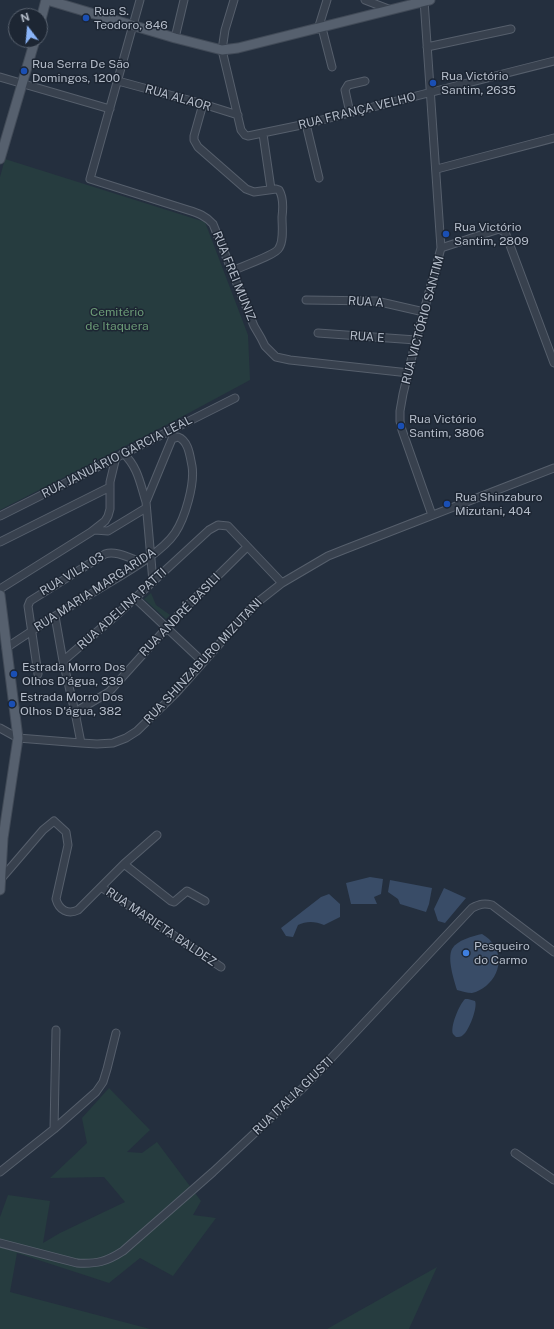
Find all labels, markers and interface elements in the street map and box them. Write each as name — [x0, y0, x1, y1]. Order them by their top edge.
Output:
place label: Rua S. Teodoro, 846 — [94, 4, 168, 32]
north arrow — [8, 8, 48, 48]
text: N — [19, 10, 31, 24]
marker: Rua S. Teodoro, 846 — [81, 13, 91, 23]
place label: Rua Serra De São Domingos, 1200 — [32, 57, 130, 85]
marker: Rua Serra De São Domingos, 1200 — [19, 66, 29, 76]
place label: Rua Victório Santim, 2635 — [441, 69, 516, 97]
marker: Rua Victório Santim, 2635 — [428, 78, 438, 88]
street label: RUA ALAOR — [143, 82, 213, 114]
street label: RUA FRANÇA VELHO — [297, 89, 417, 133]
place label: Rua Victório Santim, 2809 — [454, 220, 529, 248]
street label: RUA FREI MUNIZ — [209, 229, 259, 323]
marker: Rua Victório Santim, 2809 — [441, 229, 451, 239]
street label: RUA VICTÓRIO SANTIM — [399, 254, 447, 386]
street label: RUA A — [348, 294, 384, 310]
park label: Cemitério de Itaquera — [85, 305, 149, 333]
street label: RUA E — [349, 329, 385, 345]
place label: Rua Victório Santim, 3806 — [409, 412, 484, 440]
street label: RUA JANUÁRIO GARCIA LEAL — [39, 413, 195, 501]
marker: Rua Victório Santim, 3806 — [396, 421, 406, 431]
place label: Rua Shinzaburo Mizutani, 404 — [455, 490, 542, 518]
marker: Rua Shinzaburo Mizutani, 404 — [442, 499, 452, 509]
street label: RUA MARIA MARGARIDA — [32, 545, 158, 635]
street label: RUA VILA 03 — [37, 549, 107, 599]
street label: RUA ADELINA PATTI — [75, 565, 169, 653]
street label: RUA ANDRÉ BASILI — [137, 571, 223, 659]
street label: RUA SHINZABURO MIZUTANI — [141, 595, 265, 727]
place label: Estrada Morro Dos Olhos D'água, 339 — [22, 660, 125, 688]
marker: Estrada Morro Dos Olhos D'água, 339 — [9, 669, 19, 679]
place label: Estrada Morro Dos Olhos D'água, 382 — [20, 690, 123, 718]
marker: Estrada Morro Dos Olhos D'água, 382 — [7, 699, 17, 709]
street label: RUA MARIETA BALDEZ — [103, 885, 219, 969]
place label: Pesqueiro do Carmo — [474, 939, 530, 967]
marker: Pesqueiro do Carmo — [461, 948, 471, 958]
street label: RUA ITALIA GIUSTI — [250, 1054, 336, 1138]

